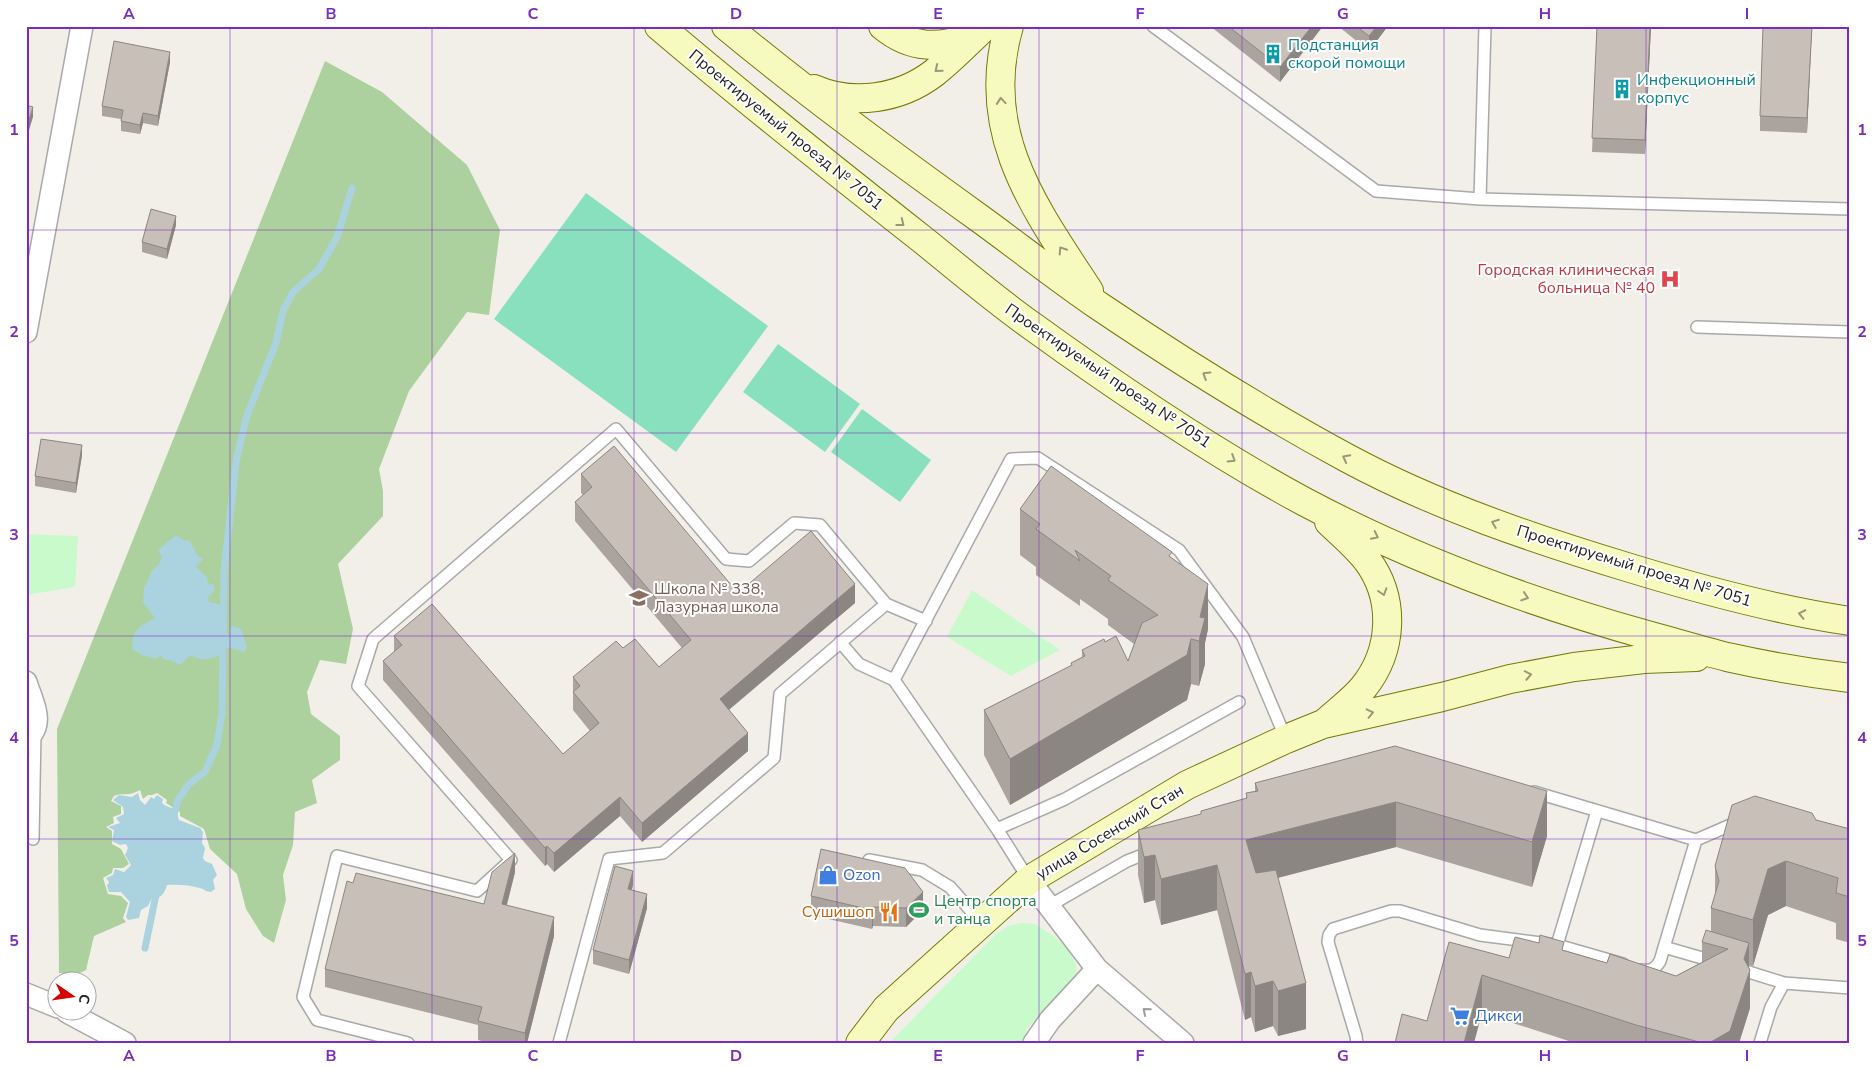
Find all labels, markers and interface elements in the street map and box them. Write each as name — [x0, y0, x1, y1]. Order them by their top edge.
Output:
text: A — [123, 3, 135, 25]
text: B — [325, 3, 337, 25]
text: C — [528, 3, 539, 25]
text: D — [730, 3, 742, 25]
text: E — [933, 3, 943, 25]
text: F — [1136, 3, 1145, 25]
text: G — [1337, 3, 1349, 25]
text: H — [1539, 3, 1551, 25]
text: I — [1745, 3, 1749, 25]
place label: Подстанция скорой помощи — [1288, 34, 1406, 74]
building icon: Подстанция скорой помощи — [1262, 43, 1284, 65]
street label: Проектируемый проезд № 7051 — [684, 45, 888, 215]
one-way arrow — [935, 64, 944, 73]
place label: Инфекционный корпус — [1637, 69, 1756, 109]
building icon: Инфекционный корпус — [1611, 78, 1633, 100]
one-way arrow — [996, 97, 1007, 105]
text: 1 — [9, 119, 19, 141]
text: 1 — [1857, 119, 1867, 141]
one-way arrow — [895, 217, 904, 226]
one-way arrow — [1059, 246, 1068, 256]
place label: Городская клиническая больница № 40 — [1477, 259, 1655, 299]
hospital icon: Городская клиническая больница № 40 — [1659, 268, 1681, 290]
street label: Проектируемый проезд № 7051 — [1001, 299, 1215, 453]
text: 2 — [9, 321, 19, 343]
text: 2 — [1857, 321, 1867, 343]
one-way arrow — [1203, 372, 1212, 382]
one-way arrow — [1227, 453, 1236, 463]
one-way arrow — [1343, 454, 1352, 464]
one-way arrow — [1491, 519, 1500, 529]
street label: Проектируемый проезд № 7051 — [1514, 520, 1754, 612]
text: 3 — [9, 524, 19, 546]
text: 3 — [1857, 524, 1867, 546]
one-way arrow — [1370, 530, 1379, 541]
place label: Школа № 338, Лазурная школа — [654, 578, 779, 618]
school or university icon: Школа № 338, Лазурная школа — [628, 587, 650, 609]
one-way arrow — [1377, 588, 1387, 596]
one-way arrow — [1521, 591, 1529, 601]
one-way arrow — [1797, 609, 1806, 620]
one-way arrow — [1524, 671, 1533, 681]
one-way arrow — [1366, 708, 1375, 719]
text: 4 — [9, 727, 19, 749]
text: 4 — [1857, 727, 1867, 749]
street label: улица Сосенский Стан — [1032, 779, 1188, 885]
shop icon: Ozon — [817, 864, 839, 886]
place label: Ozon — [843, 864, 881, 886]
place label: Центр спорта и танца — [934, 890, 1037, 930]
sports icon: Центр спорта и танца — [908, 899, 930, 921]
place label: Сушишоп — [802, 901, 874, 923]
restaurant icon: Сушишоп — [878, 901, 900, 923]
text: 5 — [9, 930, 19, 952]
text: 5 — [1857, 930, 1867, 952]
north arrow — [48, 972, 98, 1022]
text: С — [74, 992, 95, 1006]
supermarket icon: Дикси — [1449, 1005, 1471, 1027]
place label: Дикси — [1475, 1005, 1522, 1027]
one-way arrow — [1143, 1008, 1152, 1017]
text: A — [123, 1045, 135, 1067]
text: B — [325, 1045, 337, 1067]
text: C — [528, 1045, 539, 1067]
text: D — [730, 1045, 742, 1067]
text: E — [933, 1045, 943, 1067]
text: F — [1136, 1045, 1145, 1067]
text: G — [1337, 1045, 1349, 1067]
text: H — [1539, 1045, 1551, 1067]
text: I — [1745, 1045, 1749, 1067]

